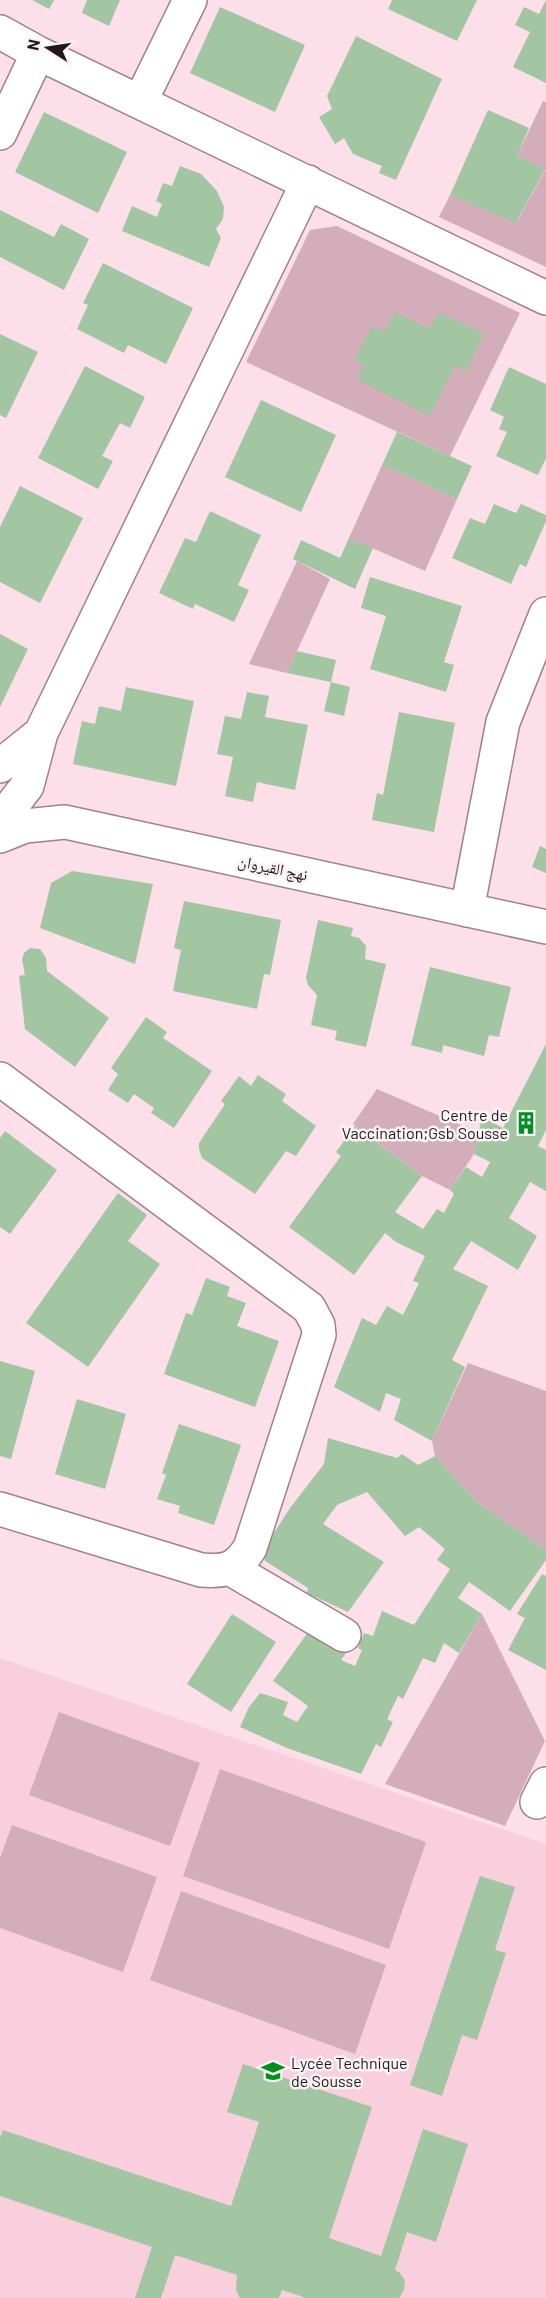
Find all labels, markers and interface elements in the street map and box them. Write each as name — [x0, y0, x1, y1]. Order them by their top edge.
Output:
north arrow — [18, 18, 78, 78]
text: N — [22, 38, 43, 52]
street label: نهج القيروان — [236, 850, 310, 886]
place label: Centre de Vaccination;Gsb Sousse — [342, 1105, 508, 1142]
building icon: Centre de Vaccination;Gsb Sousse — [513, 1110, 539, 1136]
place label: Lycée Technique de Sousse — [291, 2053, 408, 2090]
school or university icon: Lycée Technique de Sousse — [260, 2058, 286, 2084]

